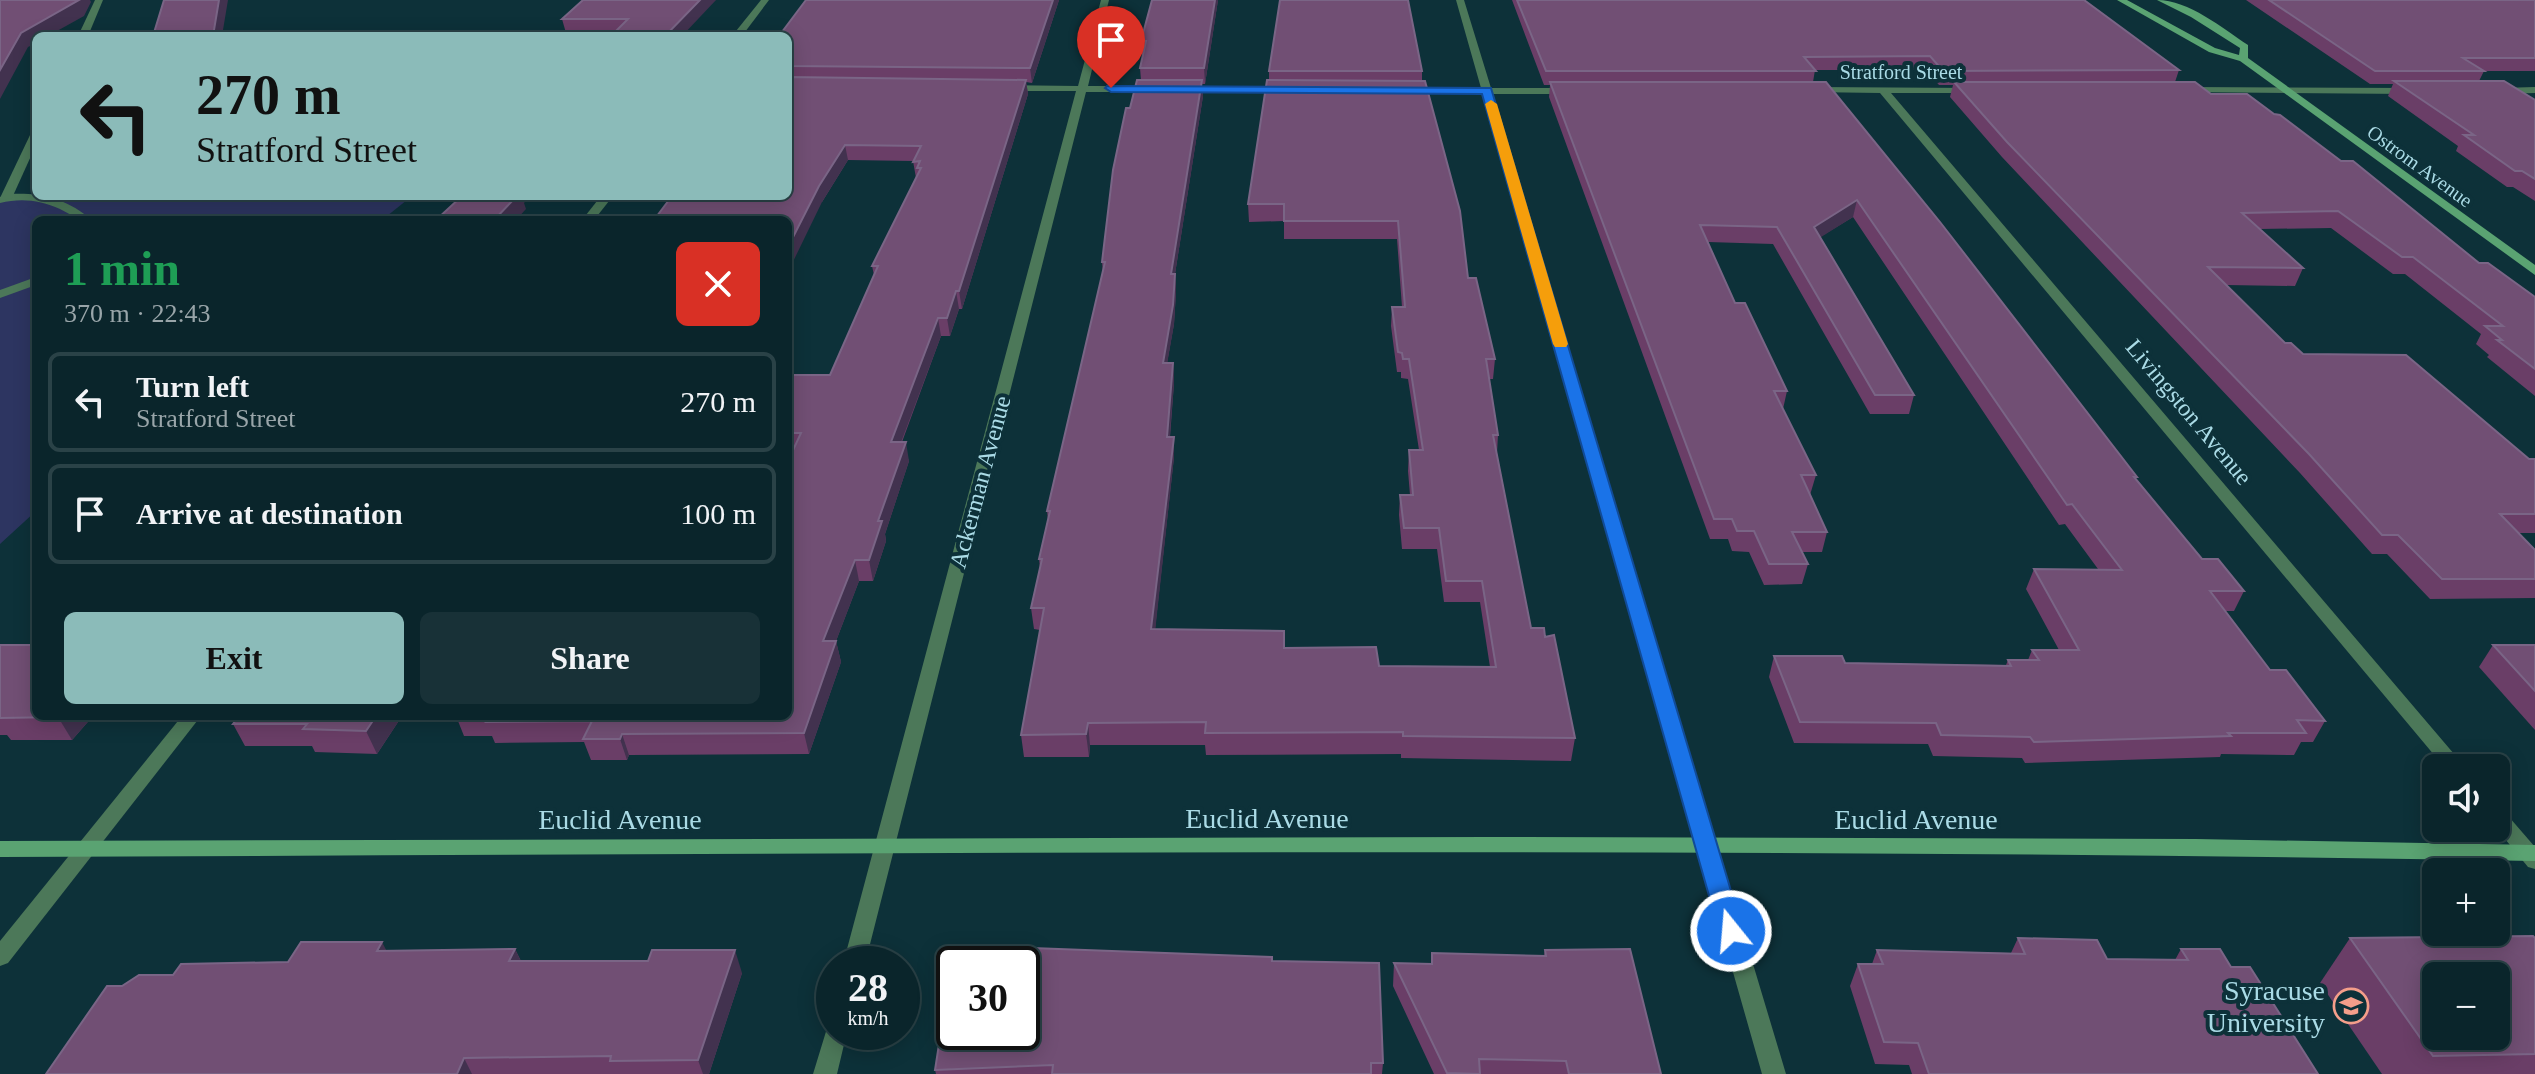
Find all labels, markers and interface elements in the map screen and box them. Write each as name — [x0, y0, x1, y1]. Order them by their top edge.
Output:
pin — [1077, 6, 1145, 88]
icon: arrive — [1089, 18, 1133, 62]
street label: Stratford Street — [1840, 61, 1963, 83]
icon: left — [64, 64, 168, 168]
text: 270 m — [196, 64, 341, 126]
street label: Ostrom Avenue — [2363, 120, 2477, 212]
text: Stratford Street — [196, 130, 417, 170]
text: 1 min — [64, 242, 180, 295]
button: close — [676, 242, 760, 326]
text: 370 m · 22:43 — [64, 299, 211, 328]
street label: Livingston Avenue — [2121, 334, 2257, 490]
text: Turn left — [136, 370, 249, 403]
icon: left — [68, 380, 112, 424]
text: 270 m — [680, 385, 756, 418]
street label: Ackerman Avenue — [944, 393, 1016, 571]
text: Stratford Street — [136, 404, 296, 433]
icon: arrive — [68, 492, 112, 536]
text: Arrive at destination — [136, 497, 403, 530]
text: 100 m — [680, 497, 756, 530]
button: Exit — [64, 612, 404, 704]
button: Share — [420, 612, 760, 704]
map controls — [2422, 754, 2510, 1050]
button: sound — [2422, 754, 2510, 842]
street label: Euclid Avenue — [1185, 803, 1349, 834]
street label: Euclid Avenue — [538, 804, 702, 835]
street label: Euclid Avenue — [1834, 804, 1998, 835]
button: + — [2422, 858, 2510, 946]
position arrow — [1689, 889, 1773, 973]
speed limit sign: 30 — [936, 946, 1040, 1050]
button: − — [2422, 962, 2510, 1050]
text: 28 — [848, 965, 888, 1010]
place label: Syracuse University — [2207, 975, 2325, 1038]
school or university icon: Syracuse University — [2332, 987, 2370, 1025]
text: km/h — [847, 1007, 889, 1029]

